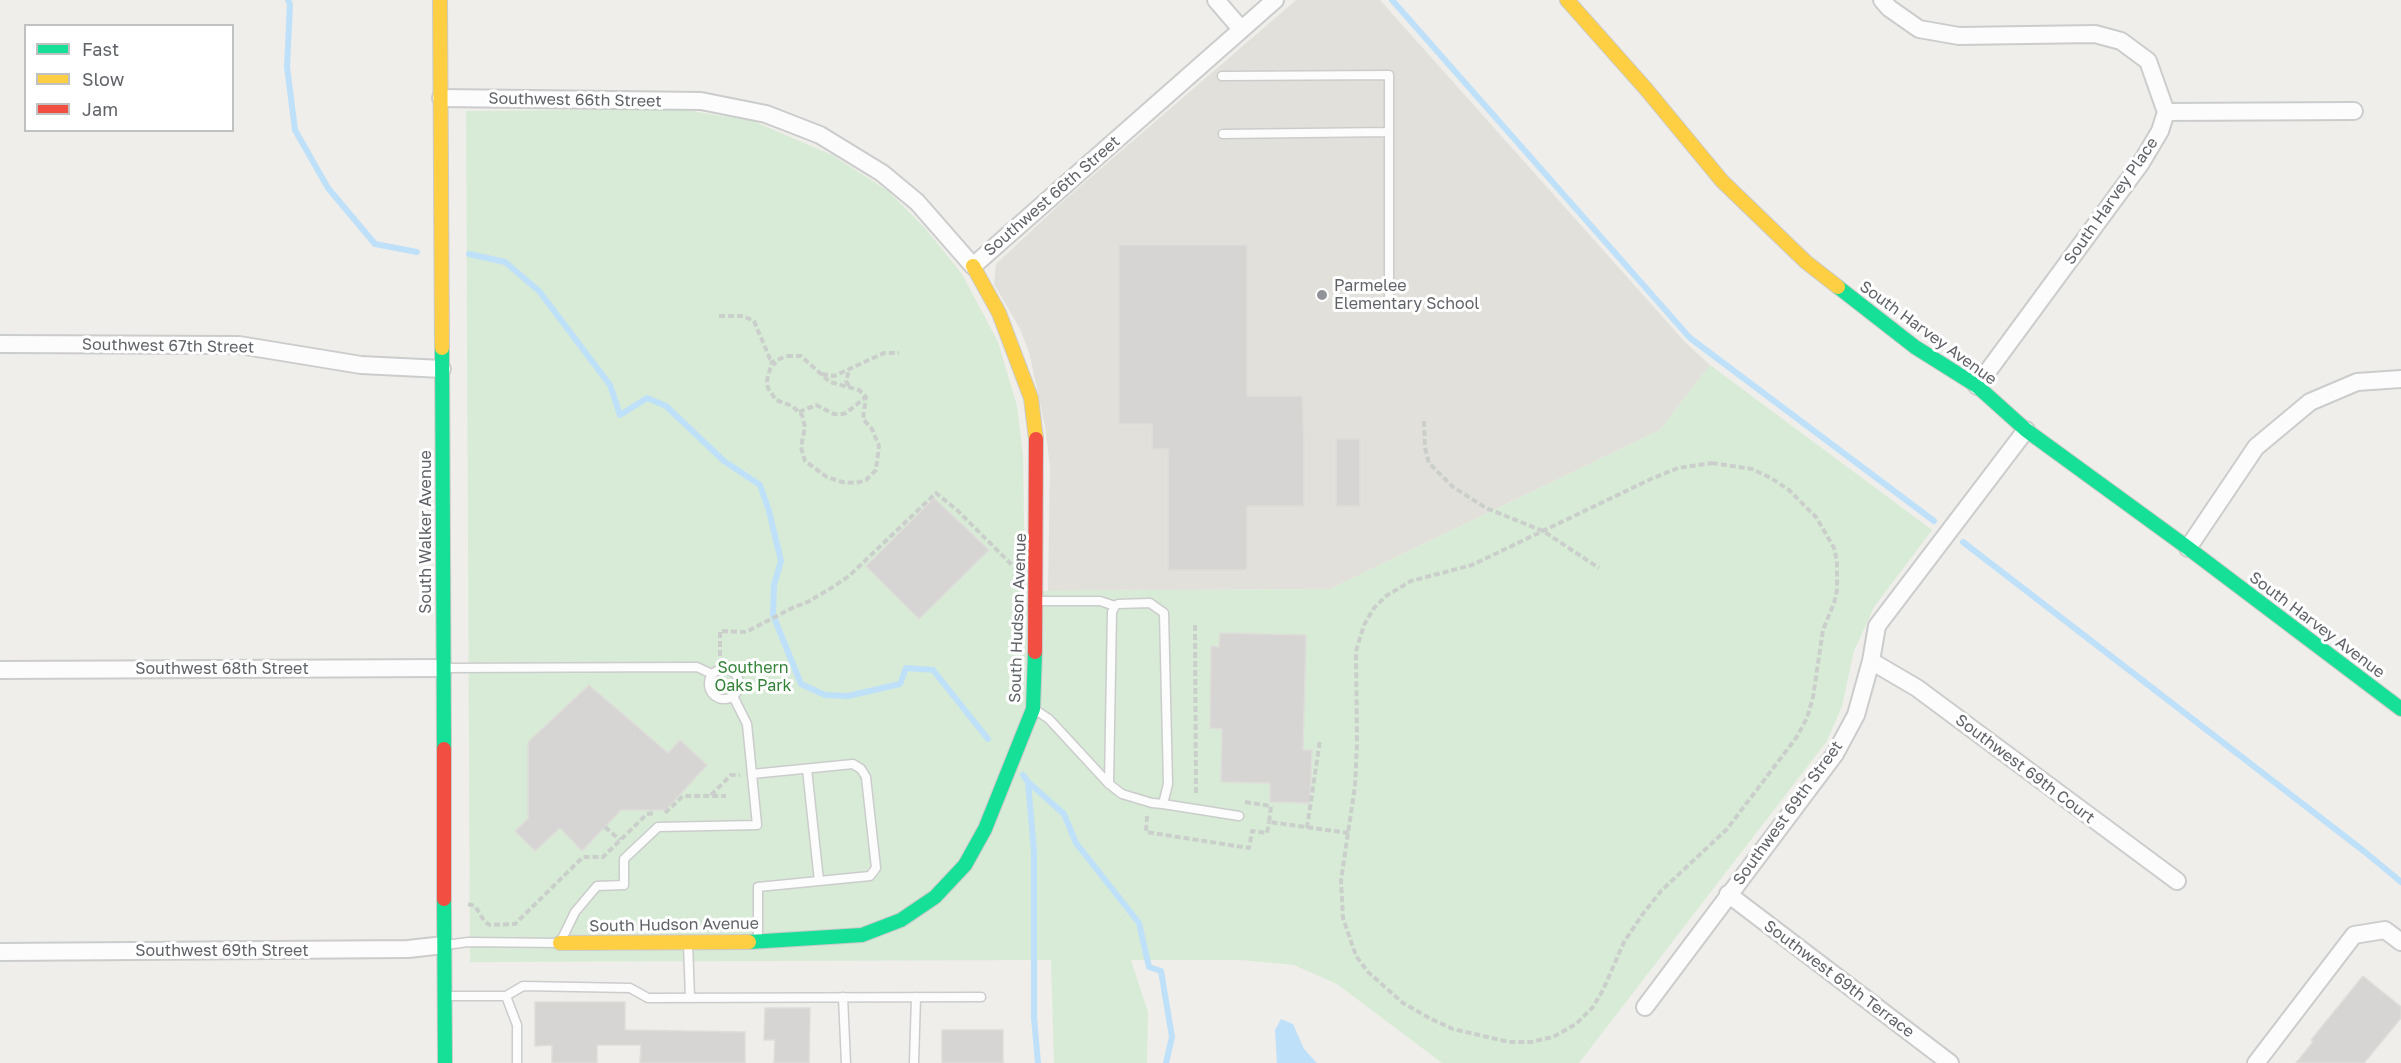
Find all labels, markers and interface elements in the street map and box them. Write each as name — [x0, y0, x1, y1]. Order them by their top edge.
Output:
legend — [24, 24, 234, 132]
text: Fast — [82, 38, 119, 60]
text: Slow — [82, 68, 124, 90]
street label: Southwest 66th Street — [488, 89, 662, 111]
text: Jam — [82, 98, 118, 120]
street label: Southwest 66th Street — [980, 132, 1124, 260]
street label: South Harvey Place — [2060, 134, 2162, 268]
place label: Parmelee Elementary School — [1334, 276, 1479, 314]
street label: South Harvey Avenue — [1856, 277, 2000, 389]
marker: Parmelee Elementary School — [1315, 288, 1329, 302]
street label: Southwest 67th Street — [82, 335, 254, 357]
street label: South Walker Avenue — [416, 450, 436, 614]
street label: South Hudson Avenue — [1005, 533, 1031, 703]
street label: South Harvey Avenue — [2245, 568, 2389, 682]
park label: Southern Oaks Park — [714, 658, 792, 696]
street label: Southwest 68th Street — [135, 659, 309, 679]
street label: Southwest 69th Court — [1952, 710, 2098, 828]
street label: Southwest 69th Street — [1729, 737, 1847, 889]
street label: South Hudson Avenue — [589, 914, 759, 936]
street label: Southwest 69th Terrace — [1760, 916, 1918, 1042]
street label: Southwest 69th Street — [135, 941, 309, 961]

